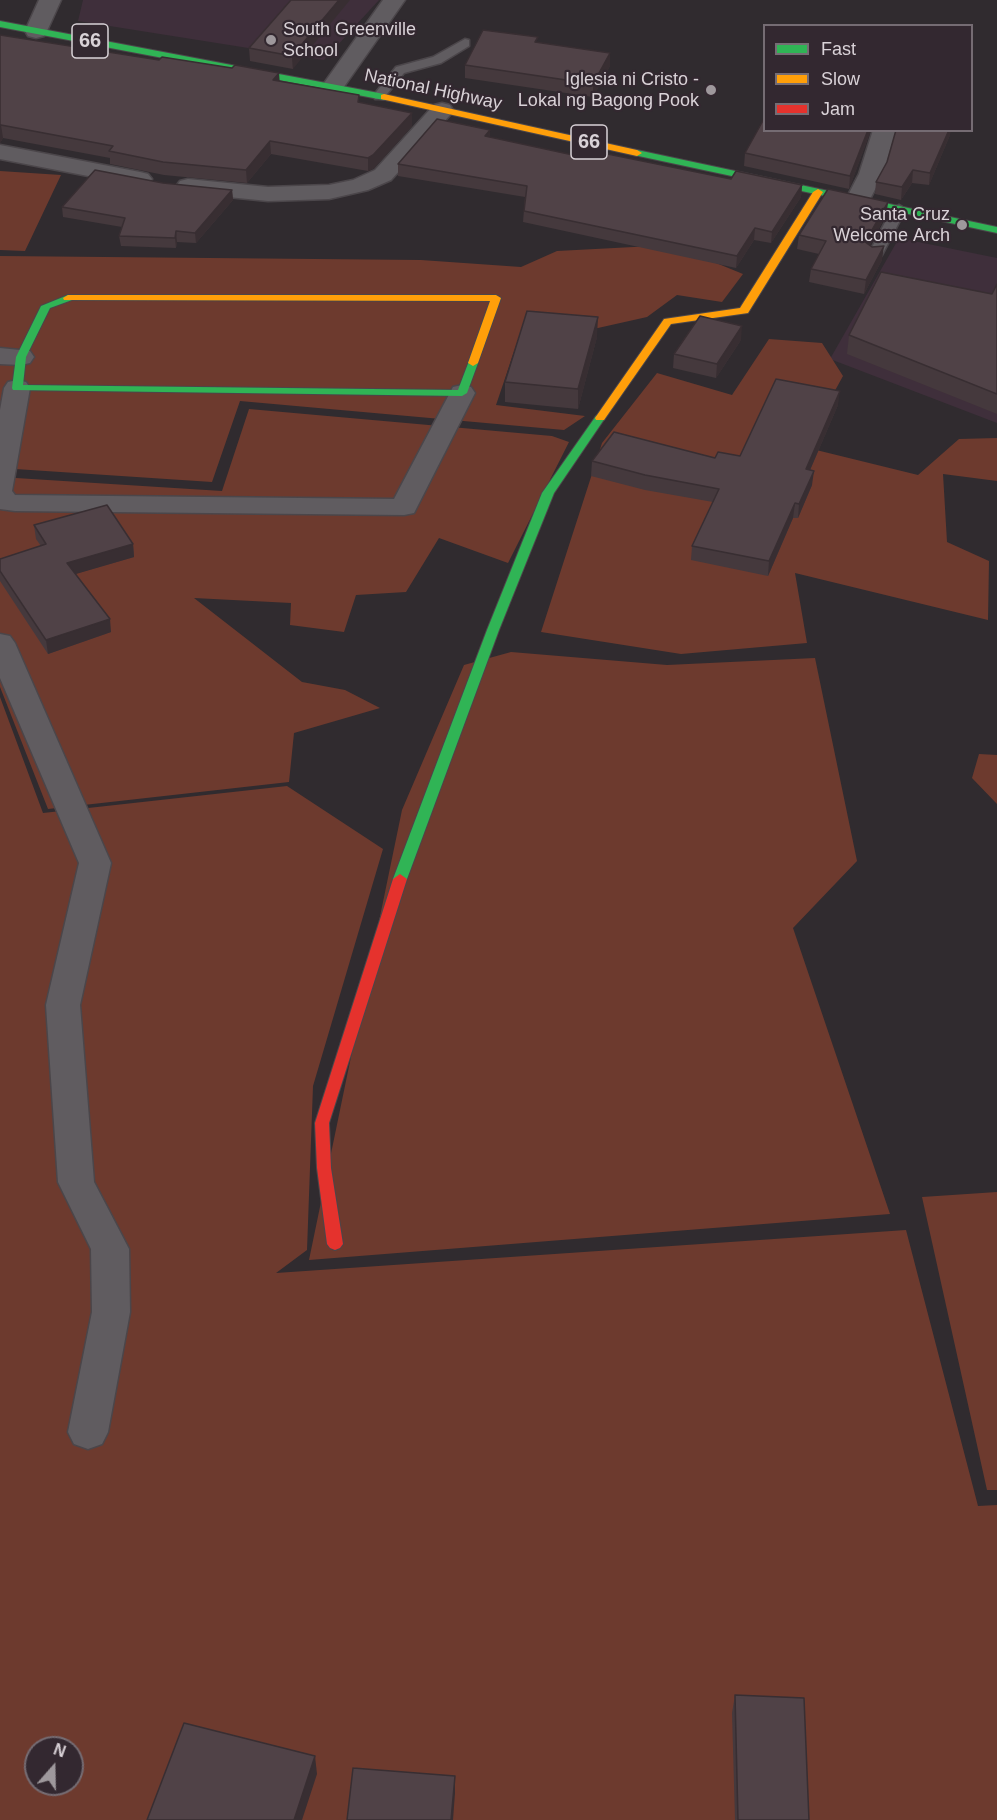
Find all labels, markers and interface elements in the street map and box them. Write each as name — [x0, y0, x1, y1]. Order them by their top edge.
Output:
place label: South Greenville School — [283, 19, 416, 62]
road number: 66 — [72, 24, 108, 58]
legend — [763, 24, 973, 132]
marker: South Greenville School — [264, 33, 278, 47]
text: Fast — [821, 39, 856, 59]
street label: National Highway — [362, 65, 504, 115]
place label: Iglesia ni Cristo - Lokal ng Bagong Pook — [518, 69, 699, 112]
text: Slow — [821, 69, 860, 89]
marker: Iglesia ni Cristo - Lokal ng Bagong Pook — [704, 83, 718, 97]
text: Jam — [821, 99, 855, 119]
road number: 66 — [571, 125, 607, 159]
place label: Santa Cruz Welcome Arch — [833, 204, 950, 246]
marker: Santa Cruz Welcome Arch — [955, 218, 969, 232]
north arrow — [24, 1736, 84, 1796]
text: N — [51, 1741, 68, 1760]

